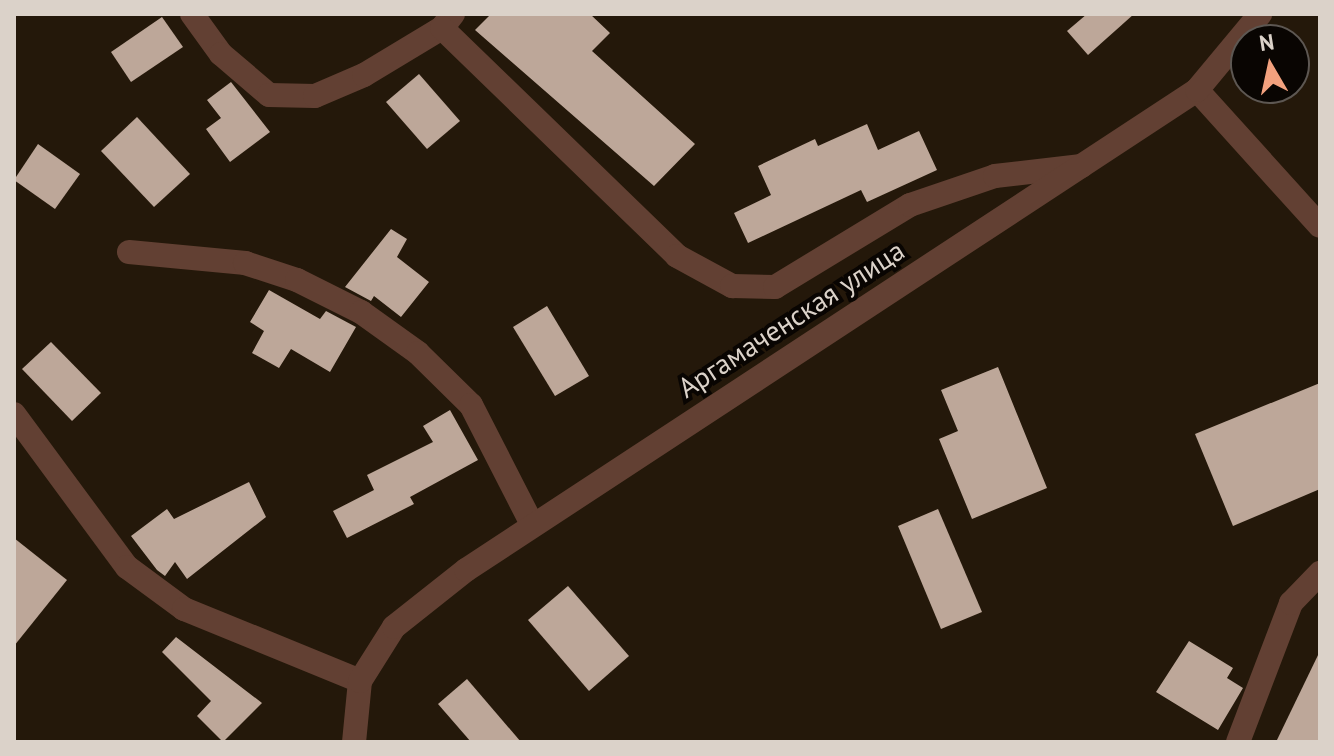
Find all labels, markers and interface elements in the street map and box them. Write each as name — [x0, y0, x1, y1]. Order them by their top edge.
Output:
north arrow — [1230, 24, 1310, 104]
text: N — [1257, 27, 1276, 57]
street label: Аргамаченская улица — [672, 233, 910, 405]

